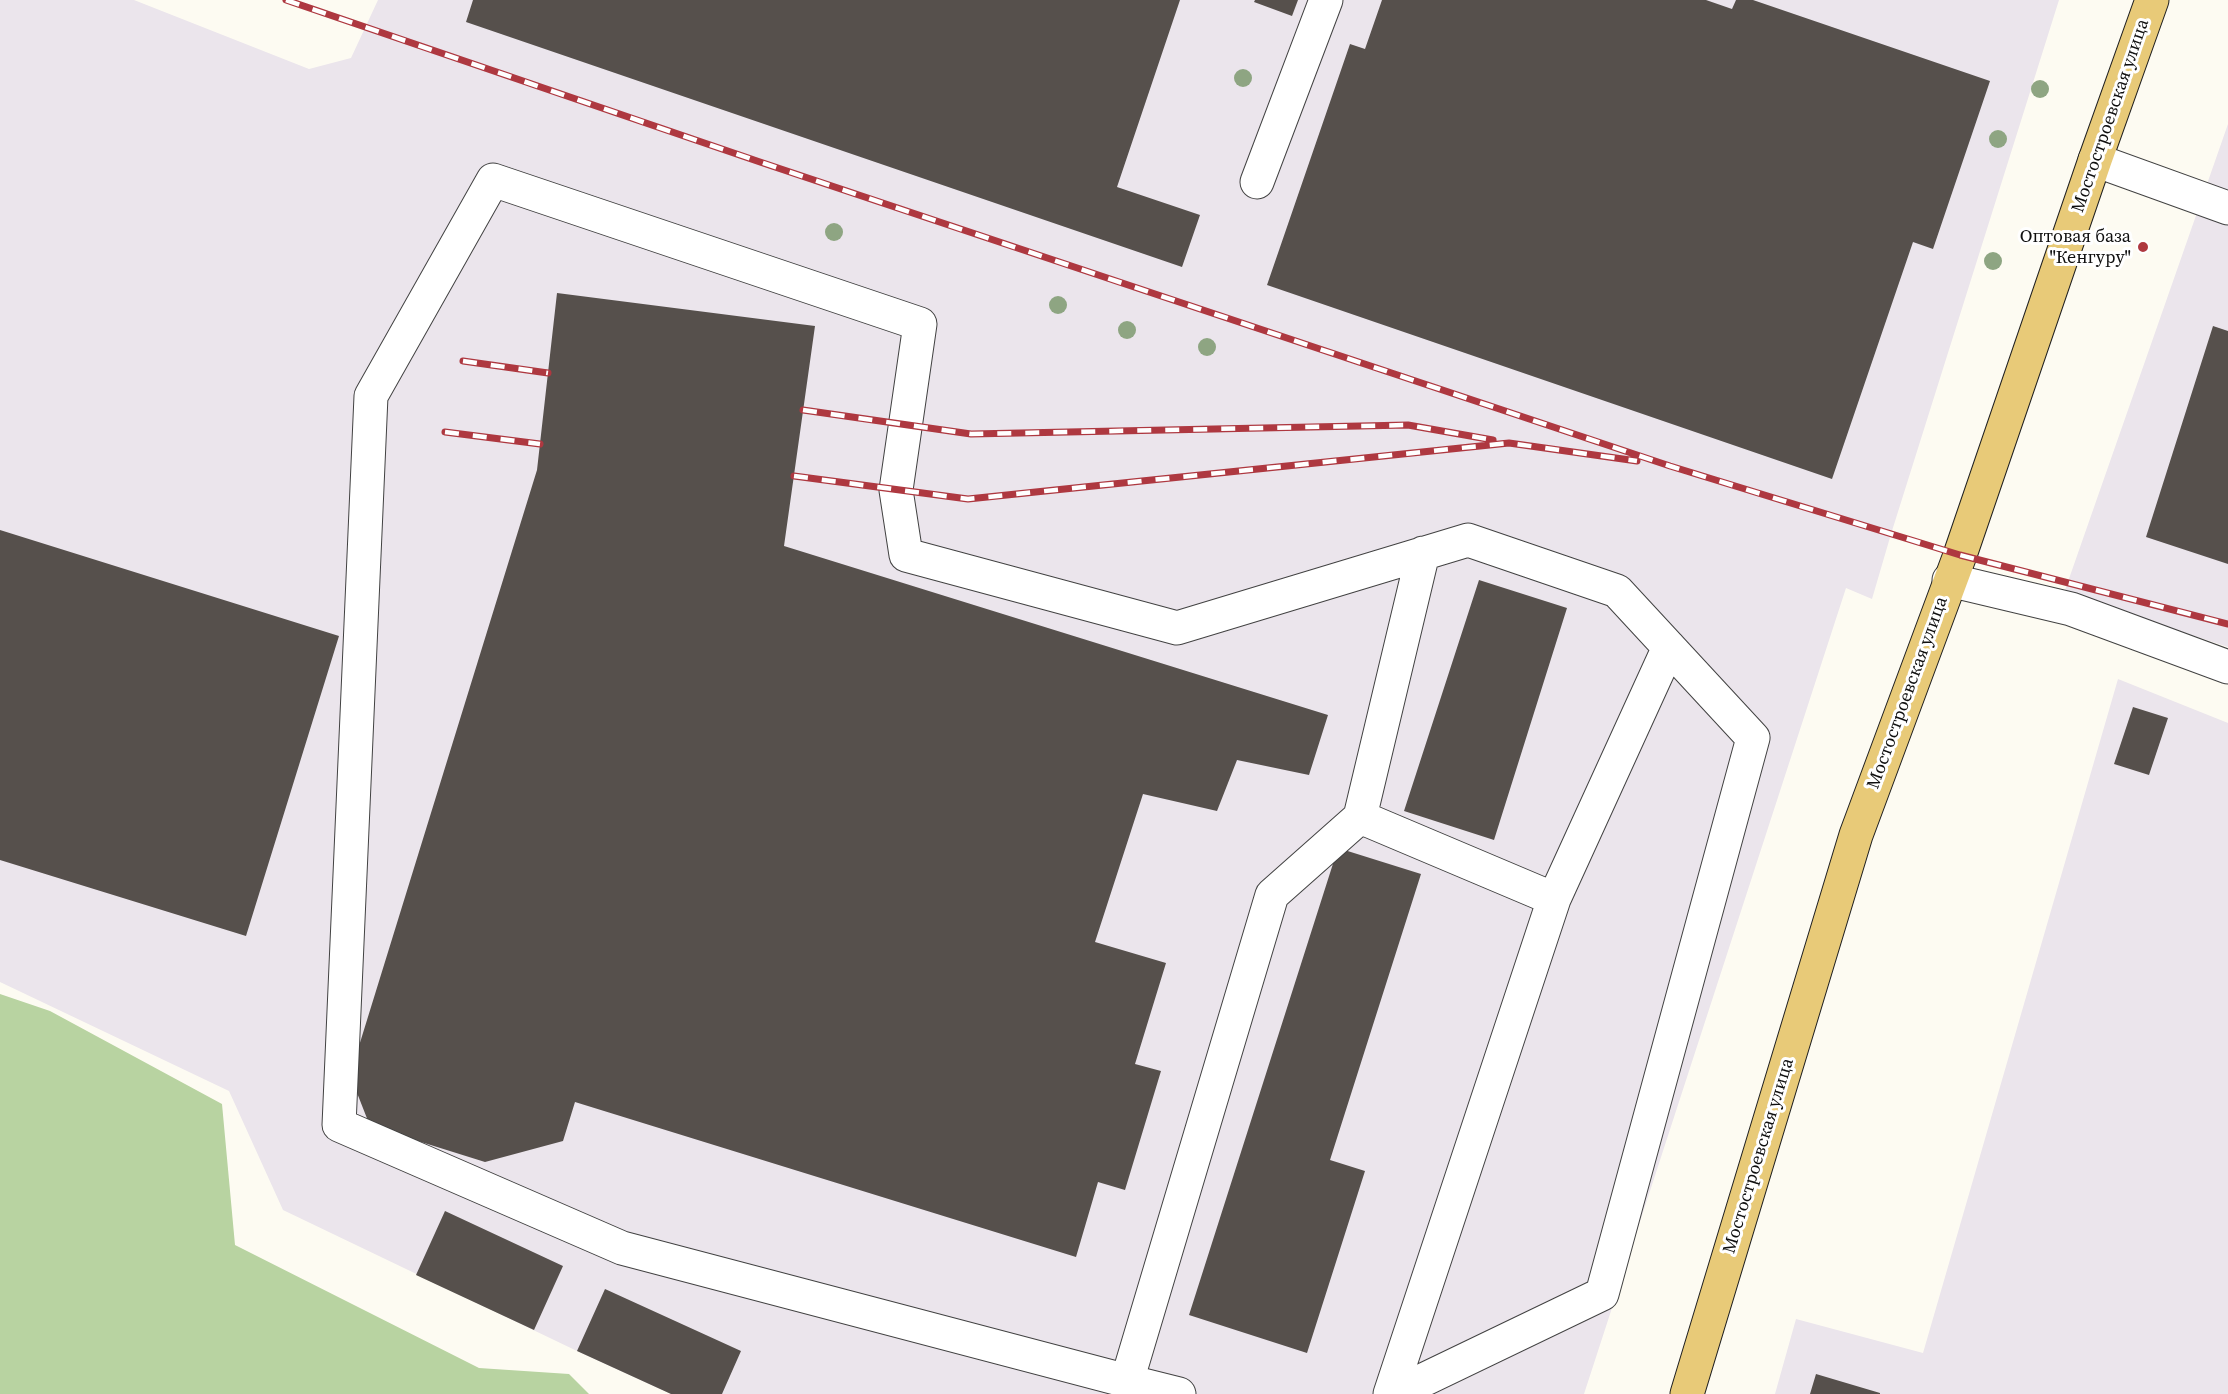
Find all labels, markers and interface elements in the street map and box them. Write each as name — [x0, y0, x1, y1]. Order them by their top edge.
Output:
street label: Мостостроевская улица — [2068, 16, 2154, 216]
place label: Оптовая база "Кенгуру" — [2020, 226, 2131, 268]
marker: Оптовая база "Кенгуру" — [2136, 240, 2150, 254]
street label: Мостостроевская улица — [1863, 594, 1953, 792]
street label: Мостостроевская улица — [1719, 1056, 1799, 1256]

